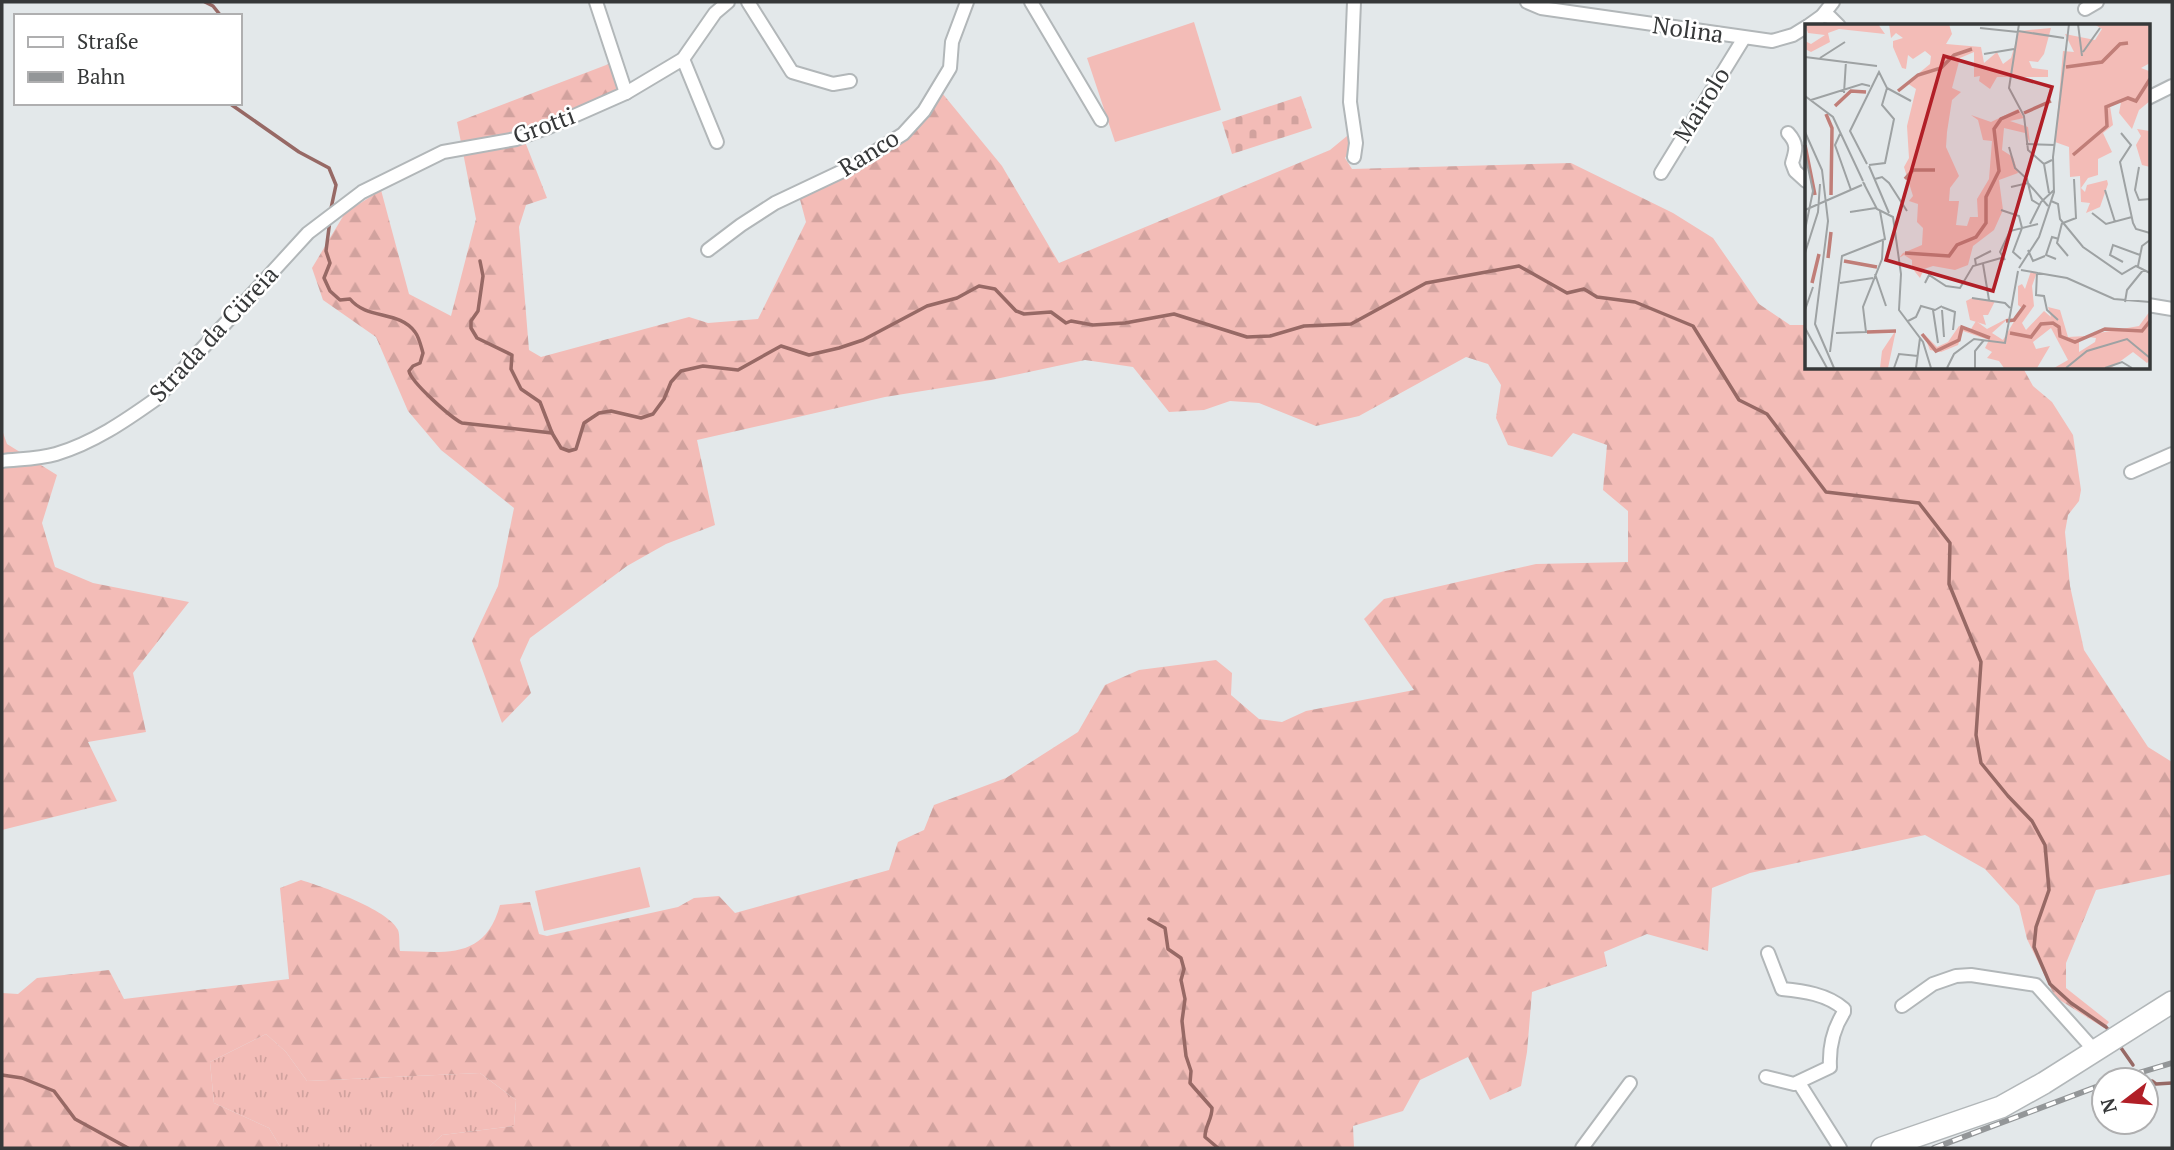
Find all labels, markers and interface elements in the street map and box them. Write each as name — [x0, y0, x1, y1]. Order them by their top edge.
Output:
street label: Nolina — [1650, 8, 1726, 50]
legend — [14, 14, 242, 105]
inset map — [1805, 24, 2150, 369]
text: Straße — [77, 27, 139, 55]
street label: Mairolo — [1666, 61, 1737, 148]
text: Bahn — [77, 62, 126, 90]
street label: Grotti — [508, 99, 579, 151]
street label: Ranco — [832, 121, 905, 183]
street label: Strada da Cüreia — [142, 258, 285, 408]
north arrow — [2090, 1066, 2160, 1136]
text: N — [2094, 1095, 2122, 1116]

